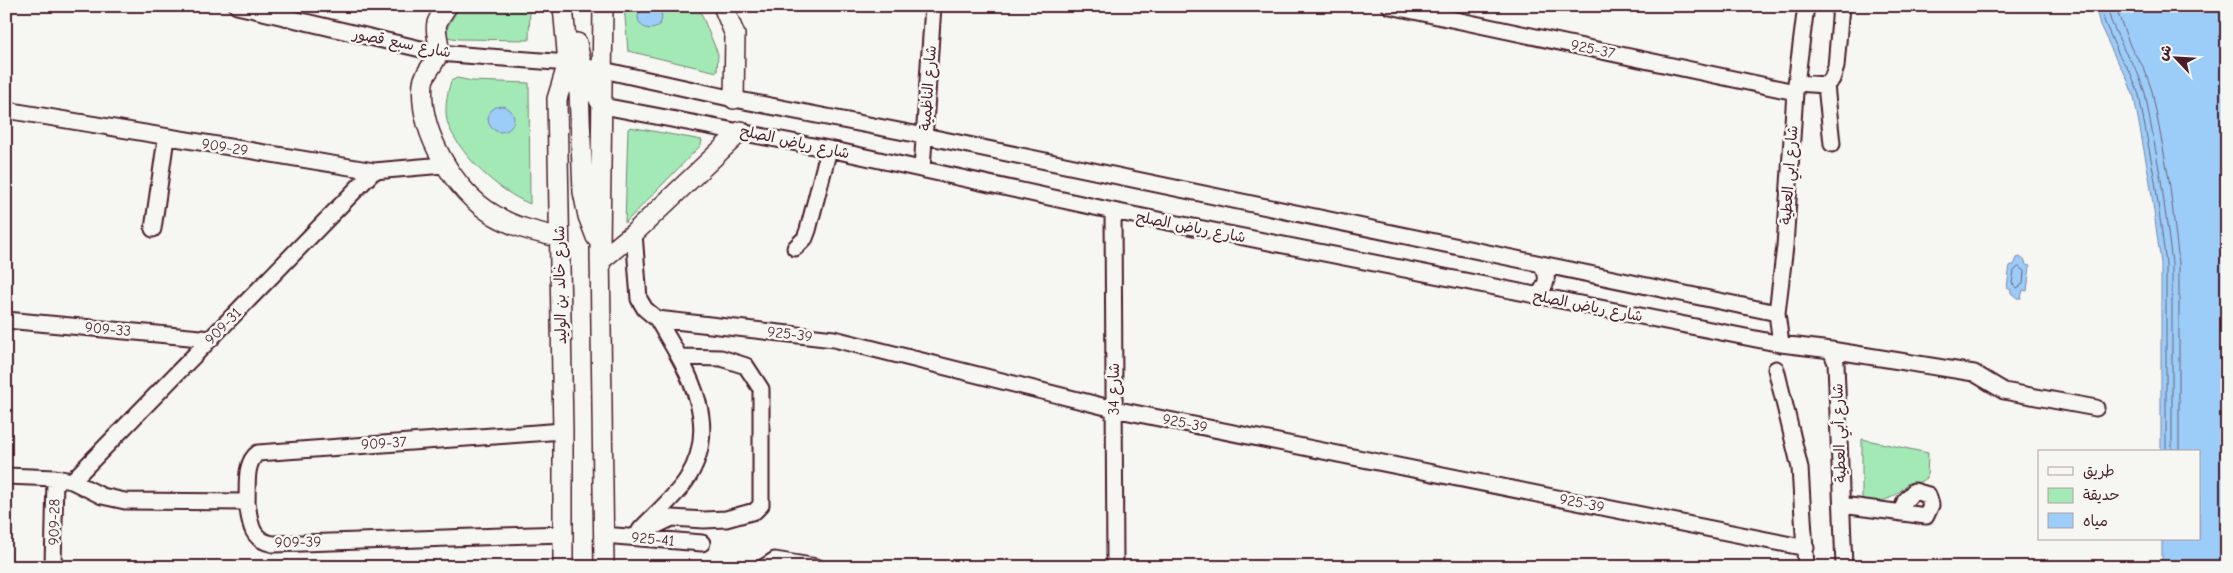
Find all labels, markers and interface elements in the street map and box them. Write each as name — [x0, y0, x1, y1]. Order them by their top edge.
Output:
street label: شارع سبع قصور — [350, 24, 453, 63]
north arrow — [2150, 32, 2200, 82]
street label: 925-37 — [1569, 36, 1617, 62]
text: ش — [2154, 42, 2176, 63]
street label: شارع الناظمية — [916, 45, 941, 131]
street label: شارع رياض الصلح — [738, 122, 851, 163]
street label: شارع ابي العطية — [1777, 125, 1805, 226]
street label: 909-29 — [200, 134, 250, 160]
street label: شارع رياض الصلح — [1134, 208, 1247, 247]
street label: شارع خالد بن الوليد — [550, 225, 571, 345]
street label: شارع رياض الصلح — [1531, 287, 1644, 326]
street label: 909-31 — [201, 304, 245, 348]
street label: 909-33 — [84, 318, 132, 340]
street label: 925-39 — [766, 322, 814, 346]
street label: شارع 34 — [1105, 363, 1124, 415]
street label: شارع أبي العطية — [1828, 383, 1854, 483]
street label: 925-39 — [1161, 410, 1209, 436]
street label: 909-37 — [361, 432, 407, 454]
legend — [2038, 450, 2200, 540]
text: طريق — [2083, 462, 2115, 480]
text: حديقة — [2083, 486, 2120, 504]
street label: 925-39 — [1558, 490, 1606, 516]
street label: 909-28 — [45, 499, 63, 545]
text: مياه — [2083, 512, 2108, 530]
street label: 925-41 — [631, 528, 675, 550]
street label: 909-39 — [275, 533, 322, 551]

